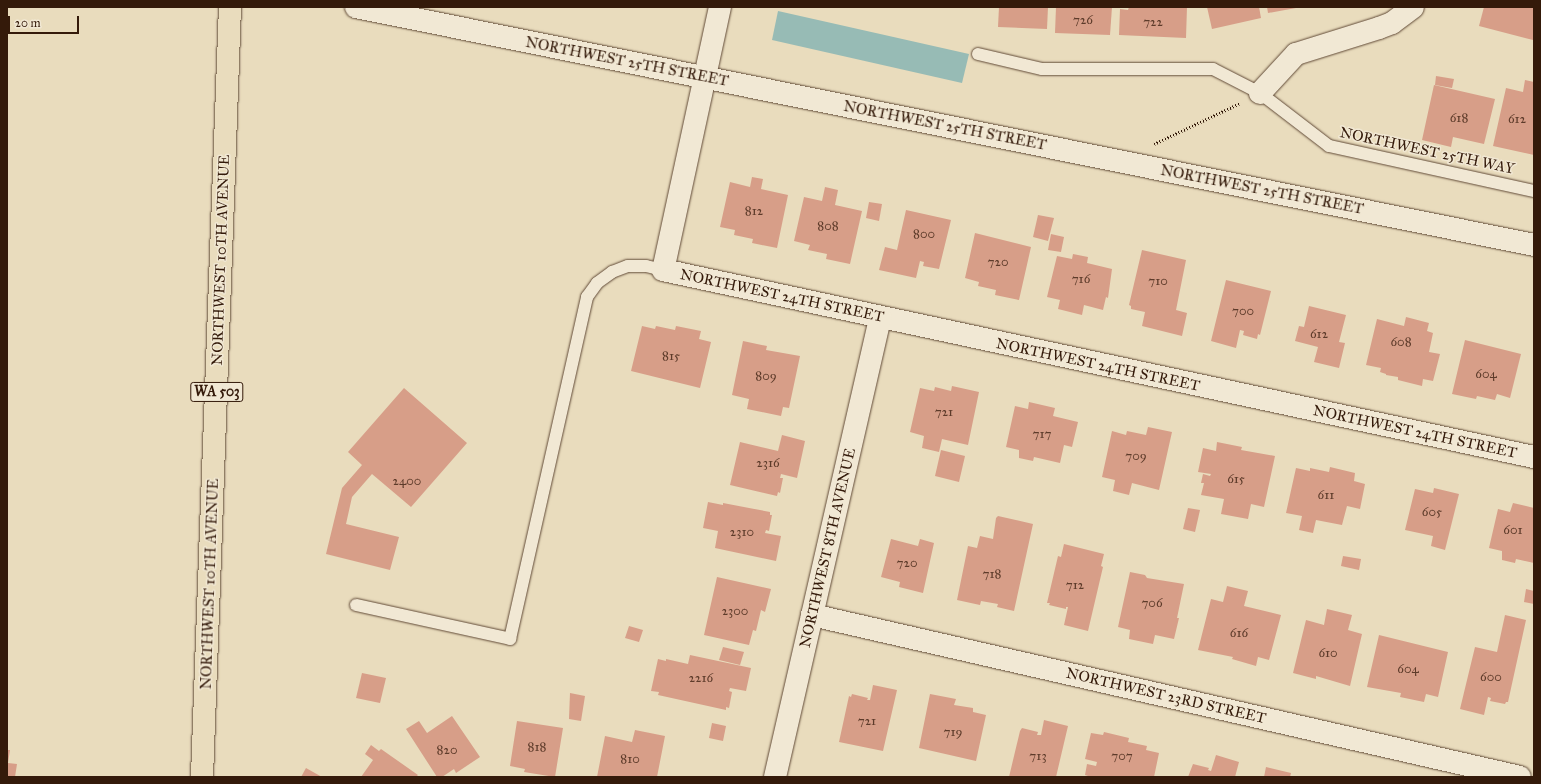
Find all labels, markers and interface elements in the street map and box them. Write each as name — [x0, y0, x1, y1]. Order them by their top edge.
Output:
scale bar — [10, 8, 81, 34]
house number: 726 — [1073, 12, 1093, 28]
house number: 722 — [1143, 14, 1163, 30]
text: 20 m — [15, 16, 41, 30]
street label: NORTHWEST 25TH STREET — [524, 33, 730, 91]
street label: NORTHWEST 25TH STREET — [842, 97, 1048, 155]
house number: 618 — [1450, 110, 1468, 126]
house number: 612 — [1508, 111, 1526, 127]
street label: NORTHWEST 25TH WAY — [1338, 124, 1516, 178]
street label: NORTHWEST 10TH AVENUE — [208, 154, 234, 366]
street label: NORTHWEST 25TH STREET — [1159, 161, 1365, 219]
house number: 812 — [745, 203, 763, 219]
house number: 808 — [817, 218, 839, 234]
house number: 800 — [913, 226, 935, 242]
house number: 720 — [988, 254, 1008, 270]
street label: NORTHWEST 24TH STREET — [678, 266, 886, 326]
house number: 716 — [1072, 271, 1090, 287]
house number: 710 — [1148, 273, 1168, 289]
house number: 700 — [1232, 303, 1254, 319]
house number: 612 — [1310, 326, 1328, 342]
house number: 608 — [1390, 334, 1412, 350]
street label: NORTHWEST 24TH STREET — [994, 335, 1202, 395]
house number: 815 — [662, 348, 680, 364]
house number: 604 — [1475, 366, 1497, 382]
house number: 809 — [755, 368, 777, 384]
road number: WA 503 — [190, 380, 244, 404]
street label: NORTHWEST 24TH STREET — [1311, 402, 1519, 462]
house number: 721 — [935, 404, 953, 420]
house number: 717 — [1032, 426, 1052, 442]
street label: NORTHWEST 8TH AVENUE — [796, 446, 860, 650]
house number: 709 — [1125, 448, 1147, 464]
house number: 2316 — [756, 455, 780, 471]
house number: 615 — [1227, 471, 1245, 487]
house number: 2400 — [393, 473, 421, 489]
street label: NORTHWEST 10TH AVENUE — [197, 478, 223, 690]
house number: 611 — [1318, 487, 1334, 503]
house number: 605 — [1422, 504, 1442, 520]
house number: 601 — [1503, 522, 1523, 538]
house number: 2310 — [730, 524, 754, 540]
house number: 720 — [897, 555, 917, 571]
house number: 718 — [983, 566, 1001, 582]
house number: 712 — [1066, 577, 1084, 593]
house number: 706 — [1141, 595, 1163, 611]
house number: 2300 — [722, 603, 748, 619]
house number: 616 — [1230, 625, 1248, 641]
house number: 610 — [1318, 645, 1338, 661]
house number: 604 — [1397, 661, 1419, 677]
street label: NORTHWEST 23RD STREET — [1064, 664, 1268, 728]
house number: 600 — [1480, 669, 1502, 685]
house number: 2216 — [689, 670, 713, 686]
house number: 721 — [858, 713, 876, 729]
house number: 719 — [944, 724, 962, 740]
house number: 818 — [528, 739, 546, 755]
house number: 820 — [437, 742, 457, 758]
house number: 713 — [1029, 748, 1047, 764]
house number: 707 — [1111, 748, 1133, 764]
house number: 810 — [620, 751, 640, 767]

